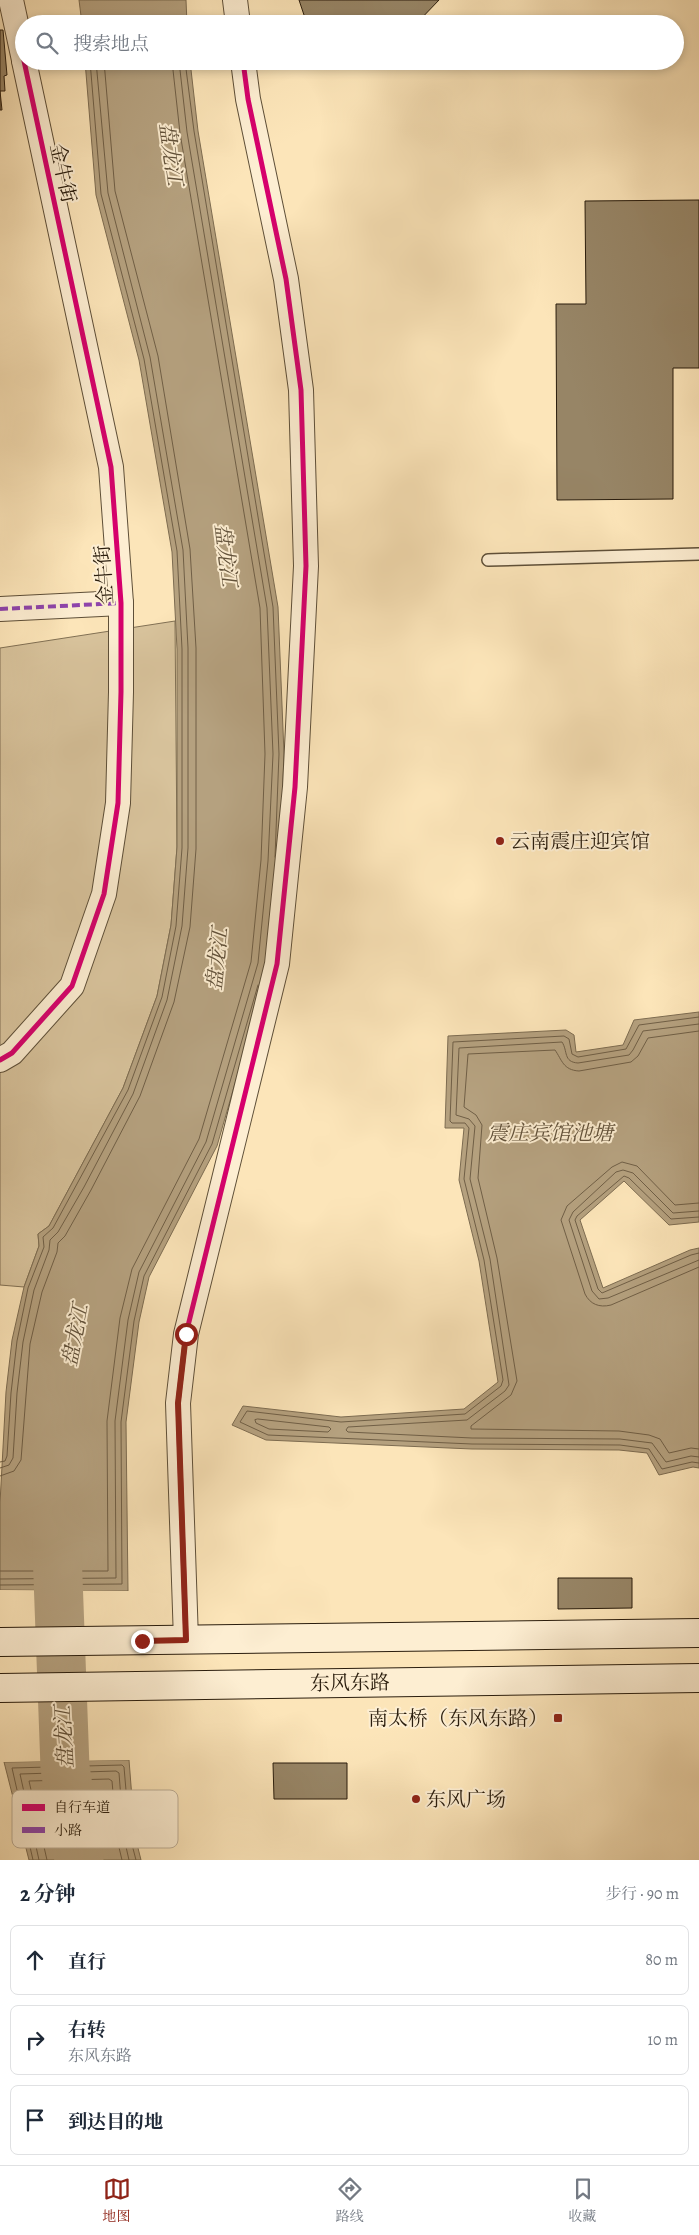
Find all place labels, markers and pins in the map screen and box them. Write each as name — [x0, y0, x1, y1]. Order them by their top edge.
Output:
place label: 云南震庄迎宾馆 — [510, 828, 650, 855]
marker: 云南震庄迎宾馆 — [494, 835, 506, 847]
place label: 南太桥（东风东路） — [368, 1705, 548, 1732]
marker: 南太桥（东风东路） — [552, 1712, 564, 1724]
place label: 东风广场 — [426, 1786, 506, 1813]
marker: 东风广场 — [410, 1793, 422, 1805]

